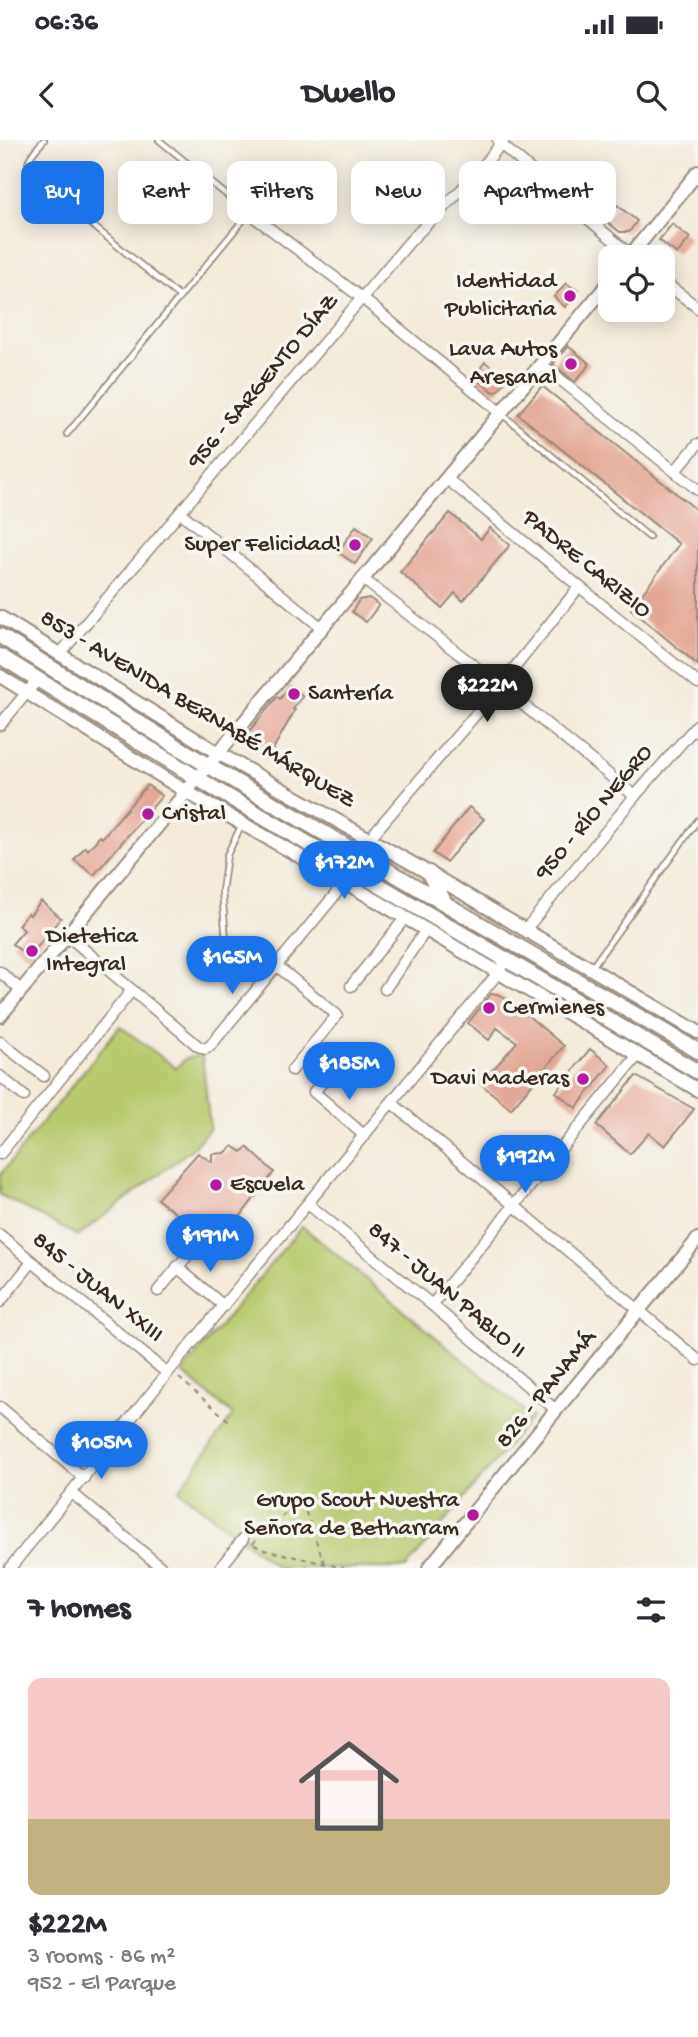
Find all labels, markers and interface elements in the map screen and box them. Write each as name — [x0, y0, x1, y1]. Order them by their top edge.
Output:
text: 06:36 — [35, 9, 98, 40]
icon: back — [28, 76, 66, 114]
text: Dwello — [303, 76, 395, 114]
icon: search — [632, 76, 670, 114]
chip: Buy — [21, 161, 104, 224]
chip: Rent — [118, 161, 213, 224]
chip: Filters — [227, 161, 337, 224]
chip: New — [351, 161, 445, 224]
chip: Apartment — [459, 161, 616, 224]
map controls — [598, 245, 675, 322]
button: locate — [598, 245, 675, 322]
place label: Identidad Publicitaria — [444, 268, 558, 325]
street label: 956 - SARGENTO DÍAZ — [182, 288, 346, 476]
marker: Identidad Publicitaria — [562, 288, 578, 304]
place label: Lava Autos Aresanal — [449, 336, 558, 393]
marker: Lava Autos Aresanal — [563, 356, 579, 372]
street label: PADRE CARIZIO — [515, 504, 656, 626]
place label: Super Felicidad! — [184, 531, 341, 560]
marker: Super Felicidad! — [347, 537, 363, 553]
street label: 853 - AVENIDA BERNABÉ MÁRQUEZ — [34, 604, 360, 816]
pin: $222M — [438, 664, 536, 724]
text: $222M — [457, 673, 517, 700]
place label: Santería — [308, 680, 394, 709]
marker: Santería — [286, 686, 302, 702]
street label: 950 - RÍO NEGRO — [529, 739, 660, 888]
place label: Cristal — [162, 800, 226, 829]
marker: Cristal — [140, 806, 156, 822]
pin: $172M — [295, 842, 393, 901]
text: $172M — [315, 850, 373, 877]
place label: Dietetica Integral — [44, 923, 139, 980]
pin: $165M — [183, 936, 281, 996]
marker: Dietetica Integral — [24, 943, 40, 959]
text: $165M — [202, 945, 262, 972]
place label: Cermienes — [503, 994, 605, 1023]
marker: Cermienes — [481, 1000, 497, 1016]
pin: $185M — [300, 1042, 398, 1102]
text: $185M — [319, 1051, 379, 1078]
place label: Davi Maderas — [429, 1065, 570, 1094]
marker: Davi Maderas — [575, 1071, 591, 1087]
pin: $192M — [476, 1136, 574, 1195]
text: $192M — [496, 1144, 554, 1171]
place label: Escuela — [230, 1171, 305, 1200]
marker: Escuela — [208, 1177, 224, 1193]
pin: $191M — [161, 1214, 259, 1274]
street label: 847 - JUAN PABLO II — [361, 1216, 531, 1366]
text: $191M — [182, 1223, 238, 1250]
street label: 845 - JUAN XXIII — [25, 1226, 169, 1350]
street label: 826 - PANAMÁ — [490, 1323, 605, 1455]
pin: $105M — [52, 1422, 150, 1481]
text: $105M — [71, 1430, 131, 1457]
place label: Grupo Scout Nuestra Señora de Betharram — [244, 1487, 460, 1544]
marker: Grupo Scout Nuestra Señora de Betharram — [465, 1507, 481, 1523]
icon: filters — [632, 1591, 670, 1629]
text: 7 homes — [28, 1593, 130, 1628]
icon: home — [286, 1723, 412, 1849]
text: $222M — [28, 1909, 106, 1944]
text: 3 rooms · 86 m² — [28, 1944, 175, 1971]
text: 952 - El Parque — [28, 1971, 176, 1998]

